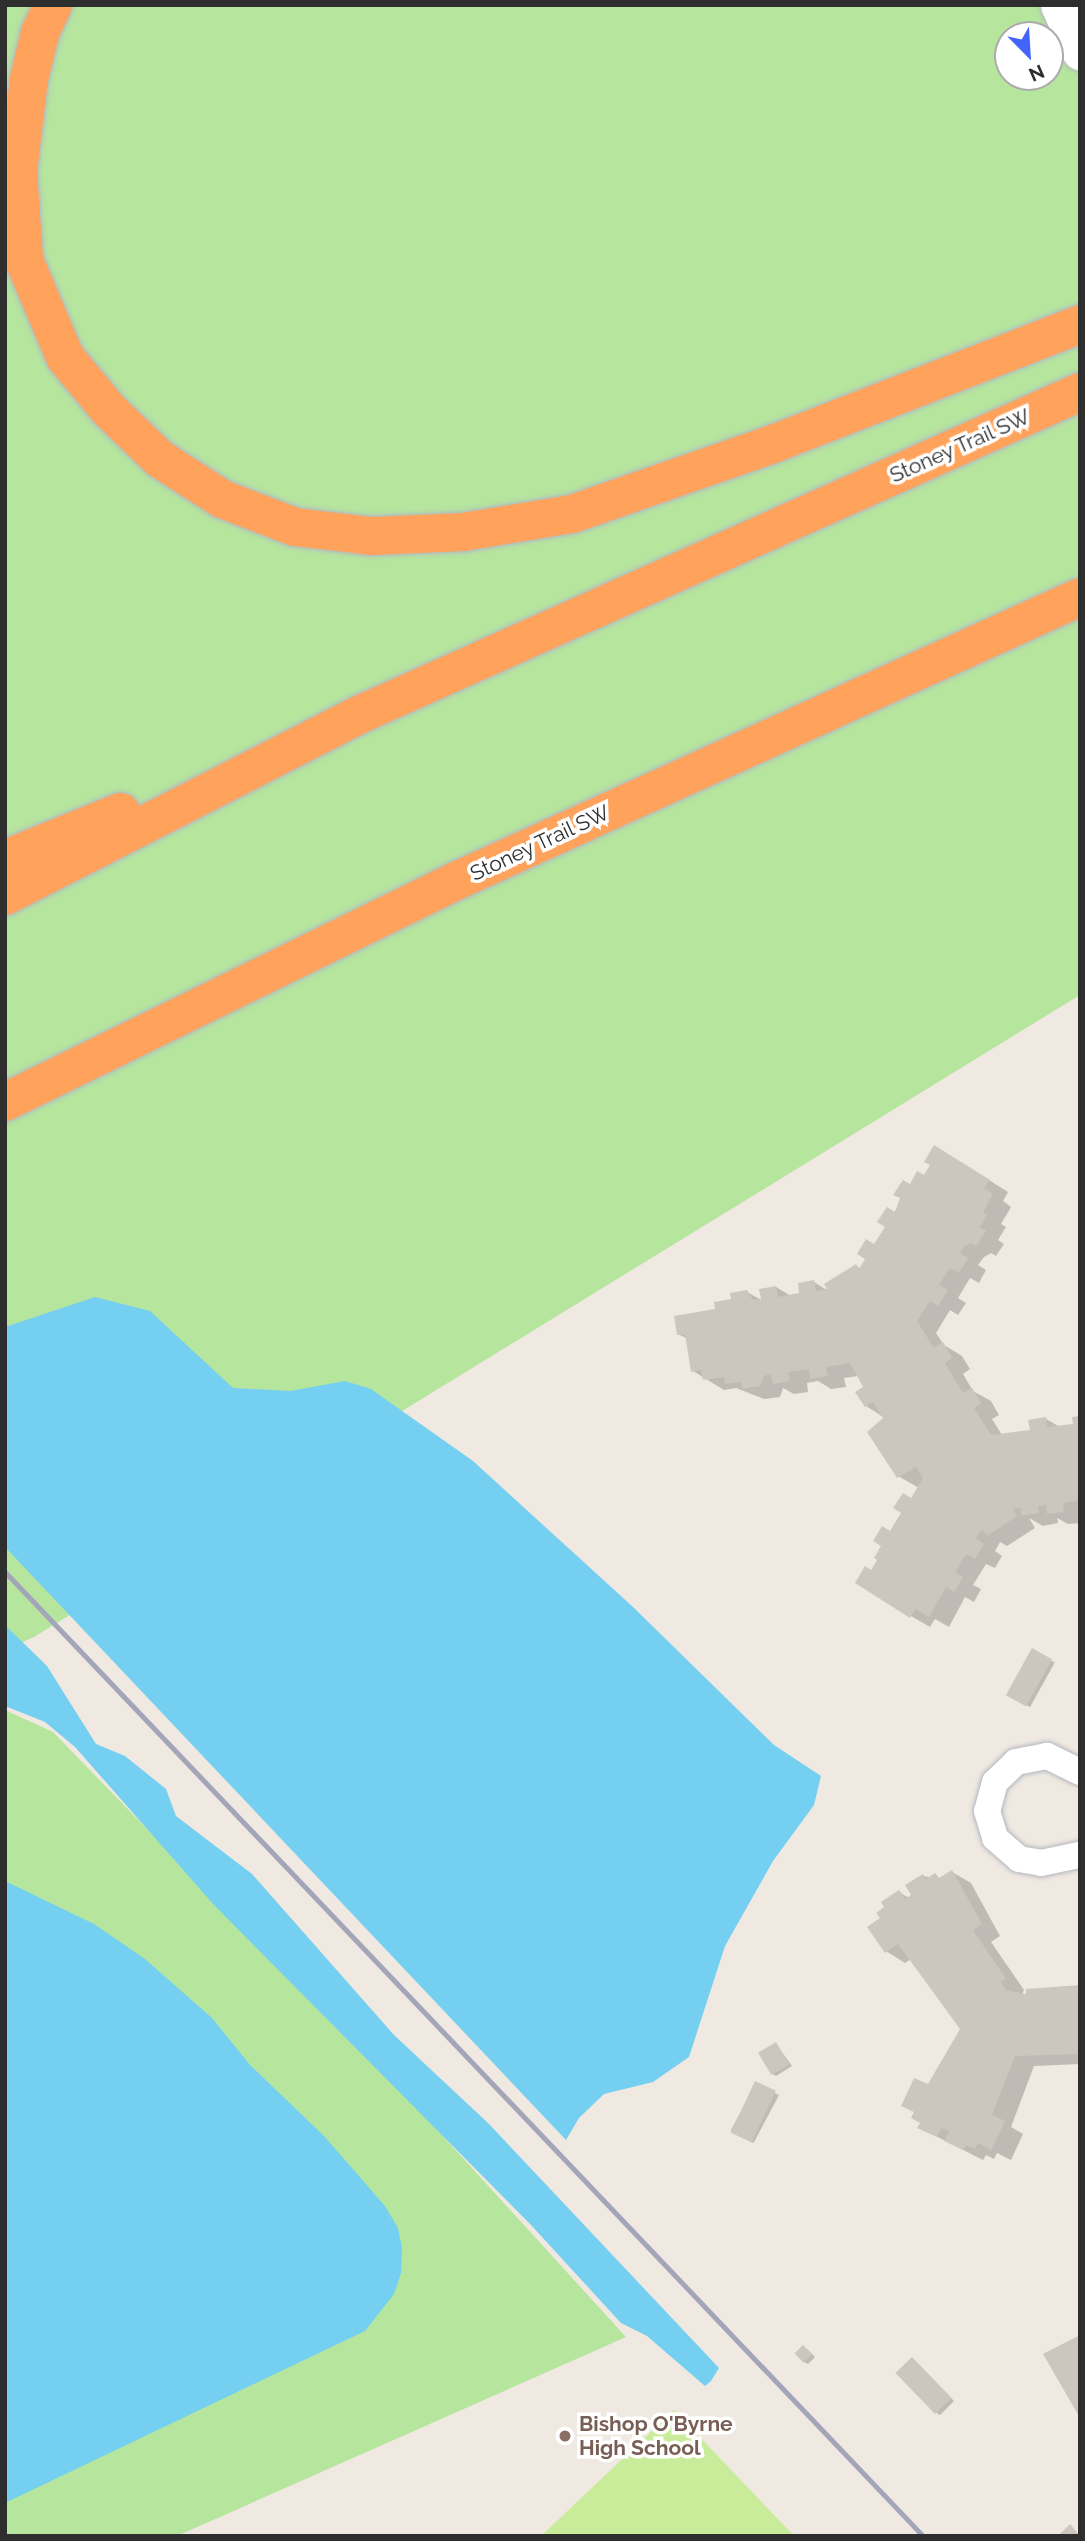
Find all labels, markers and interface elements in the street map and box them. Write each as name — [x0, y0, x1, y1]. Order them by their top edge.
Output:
north arrow — [994, 21, 1064, 91]
text: N — [1026, 60, 1048, 86]
street label: Stoney Trail SW — [885, 403, 1035, 489]
street label: Stoney Trail SW — [466, 799, 614, 887]
place label: Bishop O'Byrne High School — [579, 2411, 733, 2461]
marker: Bishop O'Byrne High School — [557, 2428, 573, 2444]

